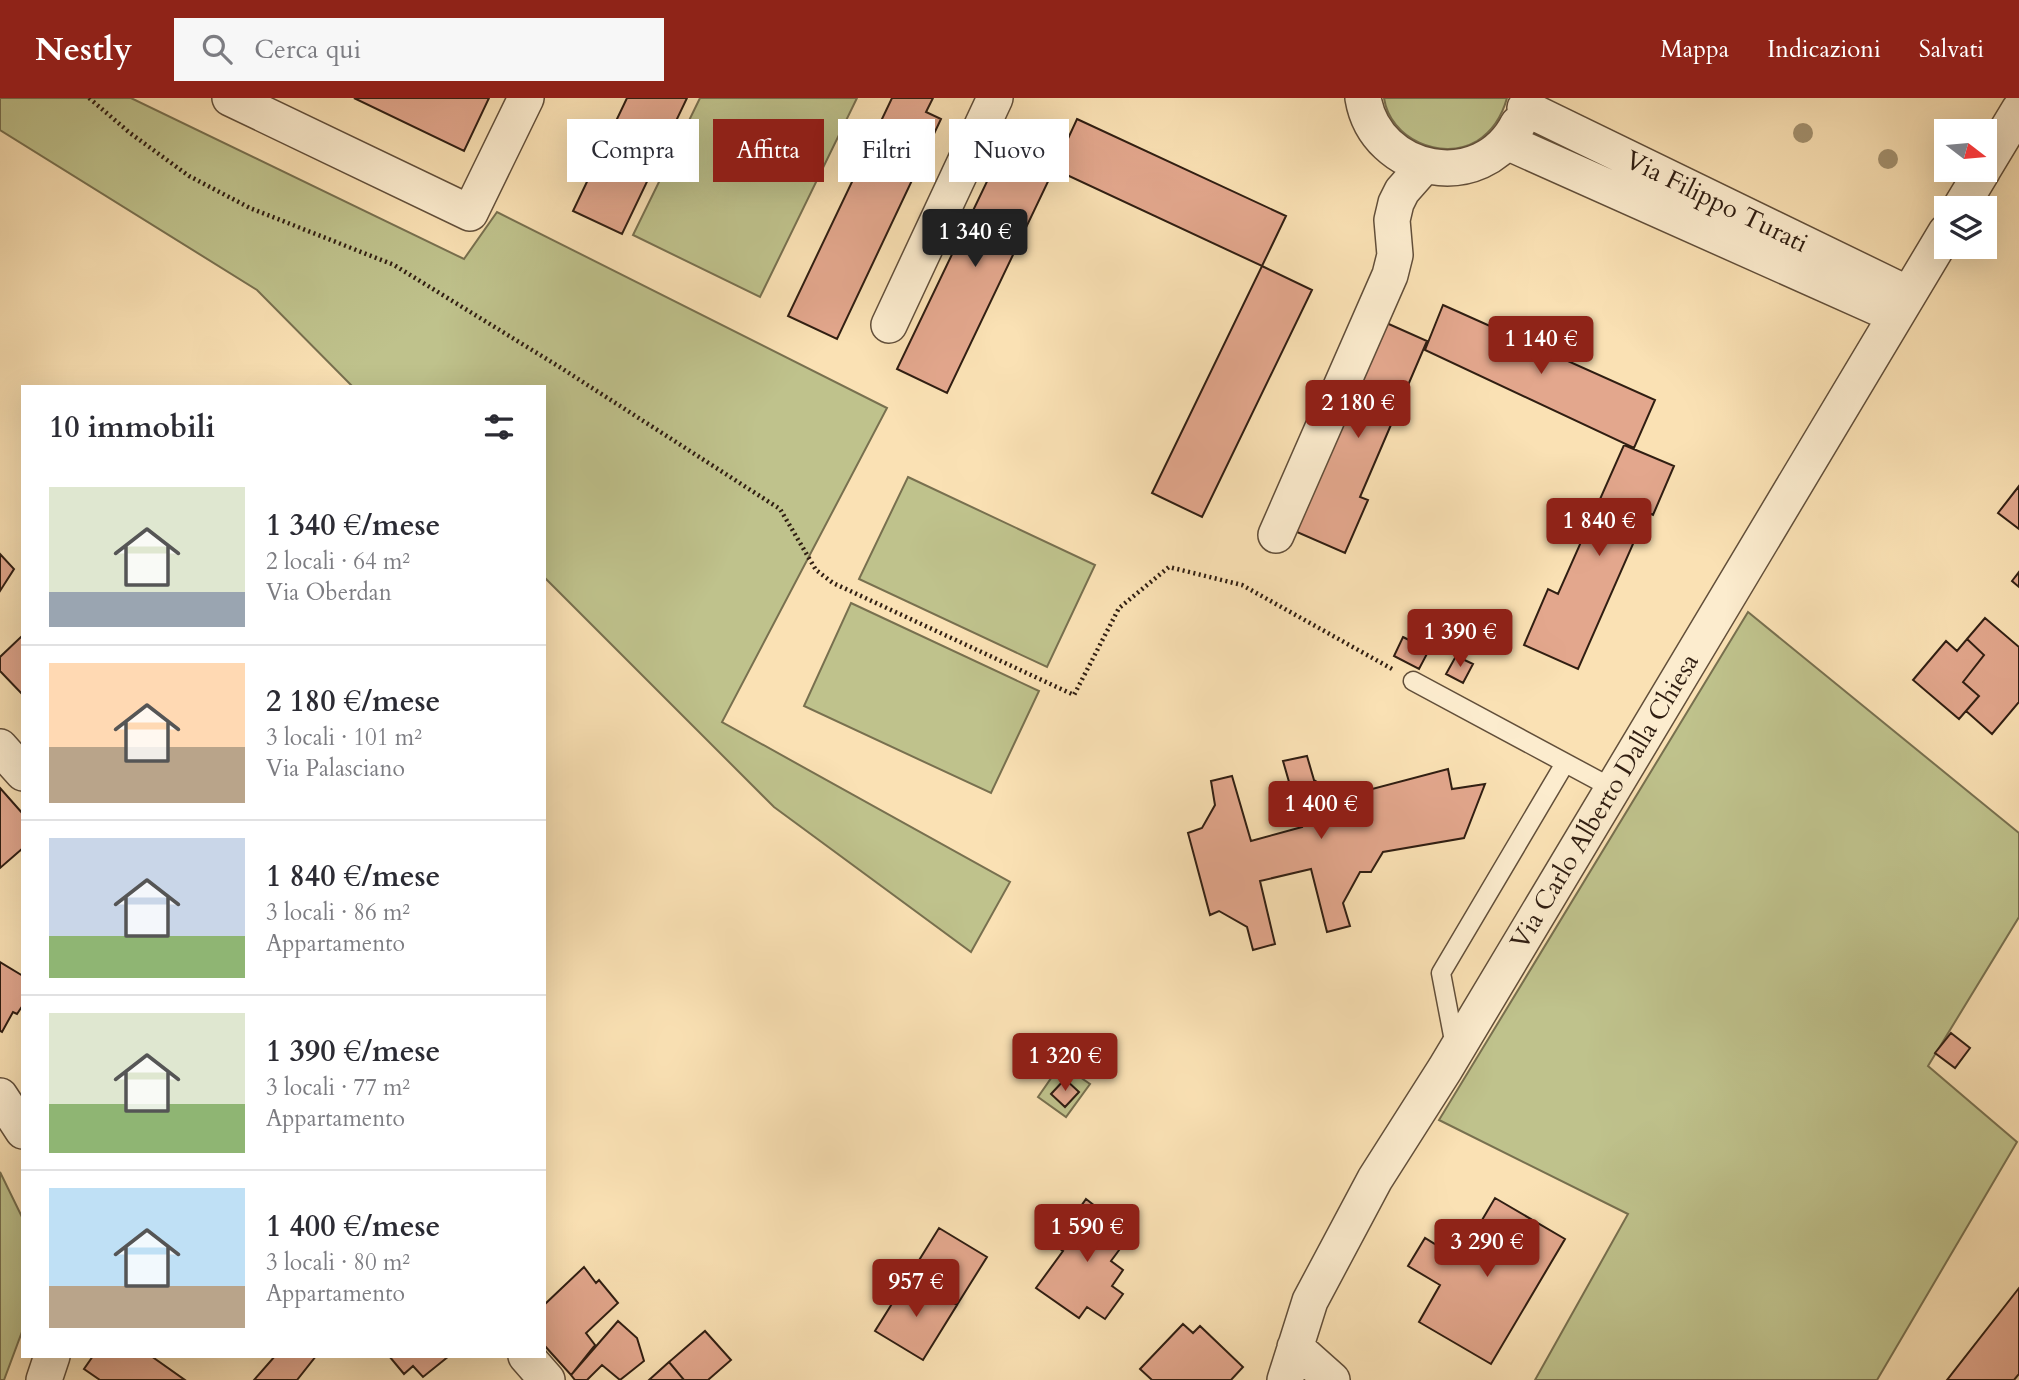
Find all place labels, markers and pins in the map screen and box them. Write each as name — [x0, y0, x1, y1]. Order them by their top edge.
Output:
pin: 1 340 € — [910, 209, 1040, 269]
pin: 1 140 € — [1476, 316, 1606, 376]
pin: 2 180 € — [1293, 380, 1423, 440]
pin: 1 840 € — [1534, 498, 1664, 558]
pin: 1 390 € — [1395, 610, 1525, 669]
pin: 1 400 € — [1256, 782, 1386, 841]
pin: 1 320 € — [1000, 1034, 1130, 1093]
pin: 1 590 € — [1022, 1204, 1152, 1264]
pin: 3 290 € — [1422, 1220, 1552, 1279]
pin: 957 € — [867, 1260, 965, 1319]

